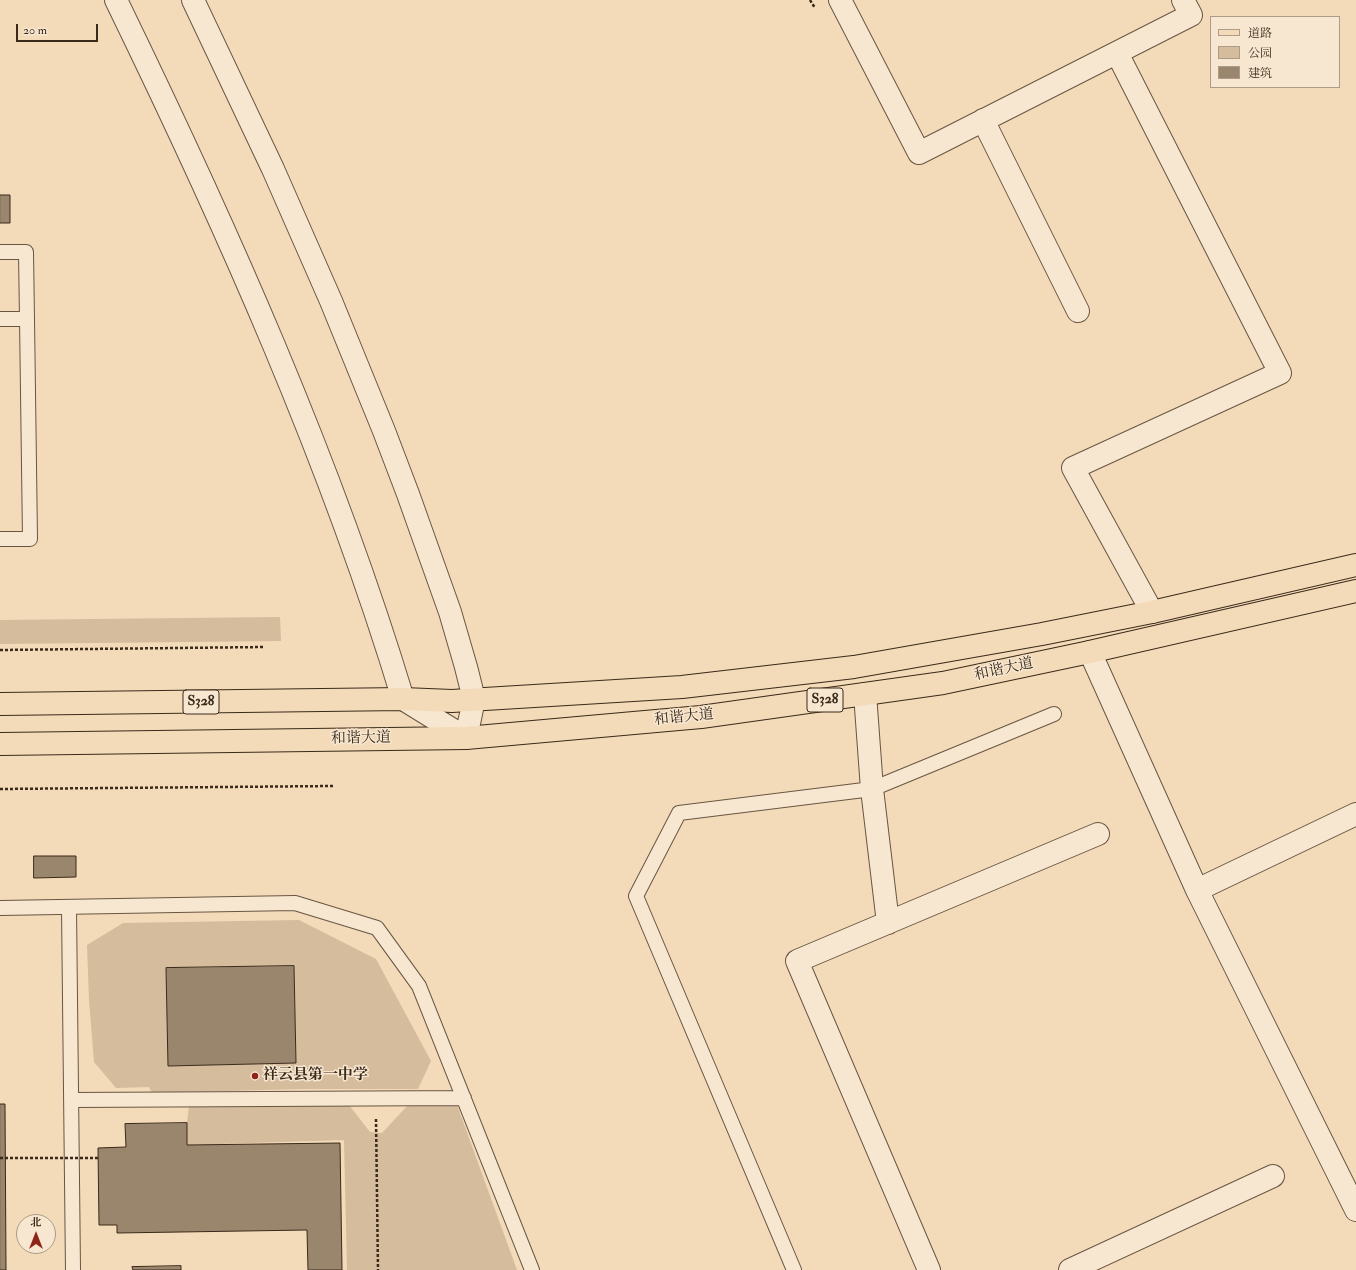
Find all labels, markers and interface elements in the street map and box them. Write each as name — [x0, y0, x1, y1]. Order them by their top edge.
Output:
scale bar — [18, 16, 100, 42]
legend — [1210, 16, 1340, 88]
text: 20 m — [23, 23, 47, 38]
text: 道路 — [1248, 26, 1272, 41]
text: 公园 — [1248, 46, 1272, 61]
text: 建筑 — [1248, 66, 1272, 81]
street label: 和谐大道 — [973, 655, 1035, 685]
road number: S328 — [807, 688, 843, 712]
road number: S328 — [183, 690, 219, 714]
street label: 和谐大道 — [653, 706, 715, 730]
street label: 和谐大道 — [331, 729, 391, 749]
place label: 祥云县第一中学 — [263, 1067, 368, 1085]
marker: 祥云县第一中学 — [250, 1071, 260, 1081]
north arrow — [16, 1214, 56, 1254]
text: 北 — [31, 1216, 42, 1229]

